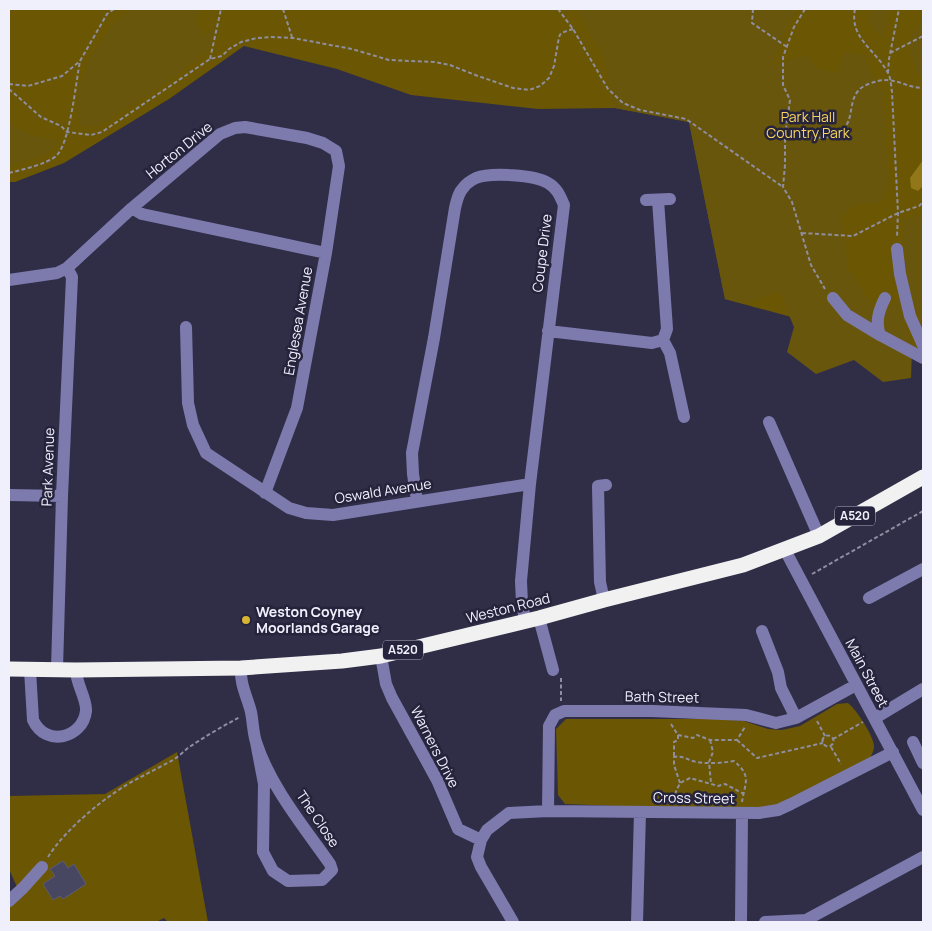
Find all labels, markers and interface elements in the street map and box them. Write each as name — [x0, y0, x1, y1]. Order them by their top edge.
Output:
park label: Park Hall Country Park — [766, 107, 851, 142]
street label: Horton Drive — [141, 117, 216, 182]
street label: Coupe Drive — [527, 213, 556, 293]
street label: Englesea Avenue — [279, 265, 316, 377]
street label: Park Avenue — [37, 427, 58, 507]
street label: Oswald Avenue — [333, 473, 433, 508]
road number: A520 — [835, 506, 875, 526]
street label: Weston Road — [464, 588, 552, 627]
place label: Weston Coyney Moorlands Garage — [256, 602, 379, 637]
marker: Weston Coyney Moorlands Garage — [240, 614, 252, 626]
street label: Main Street — [841, 635, 894, 711]
road number: A520 — [383, 640, 423, 660]
street label: Bath Street — [625, 686, 700, 707]
street label: Warners Drive — [407, 703, 464, 791]
street label: The Close — [292, 787, 344, 851]
street label: Cross Street — [653, 787, 735, 808]

